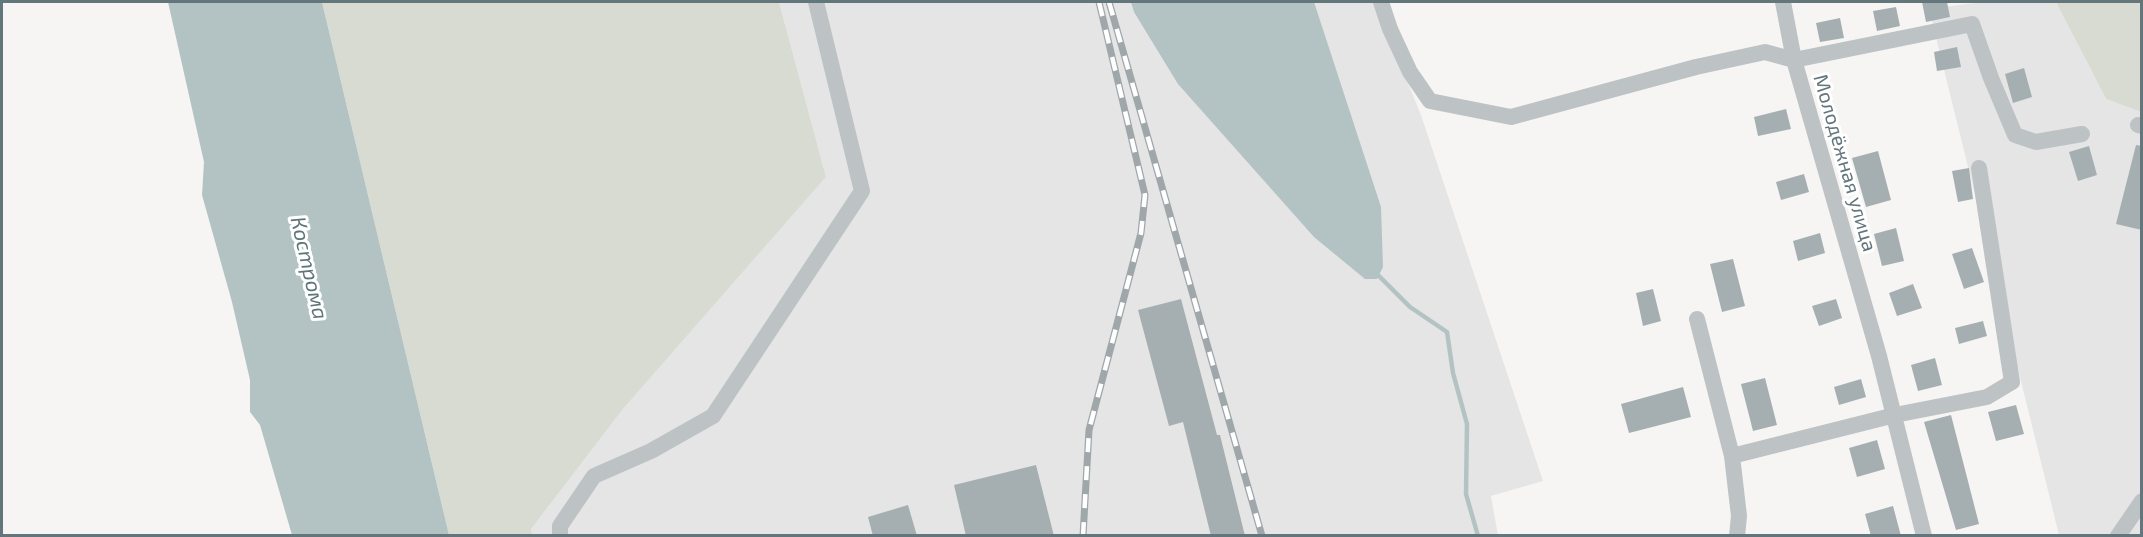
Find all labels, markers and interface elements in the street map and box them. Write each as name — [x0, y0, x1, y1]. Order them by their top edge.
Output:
street label: Молодёжная улица — [1808, 72, 1882, 254]
water label: Кострома — [285, 214, 333, 322]

